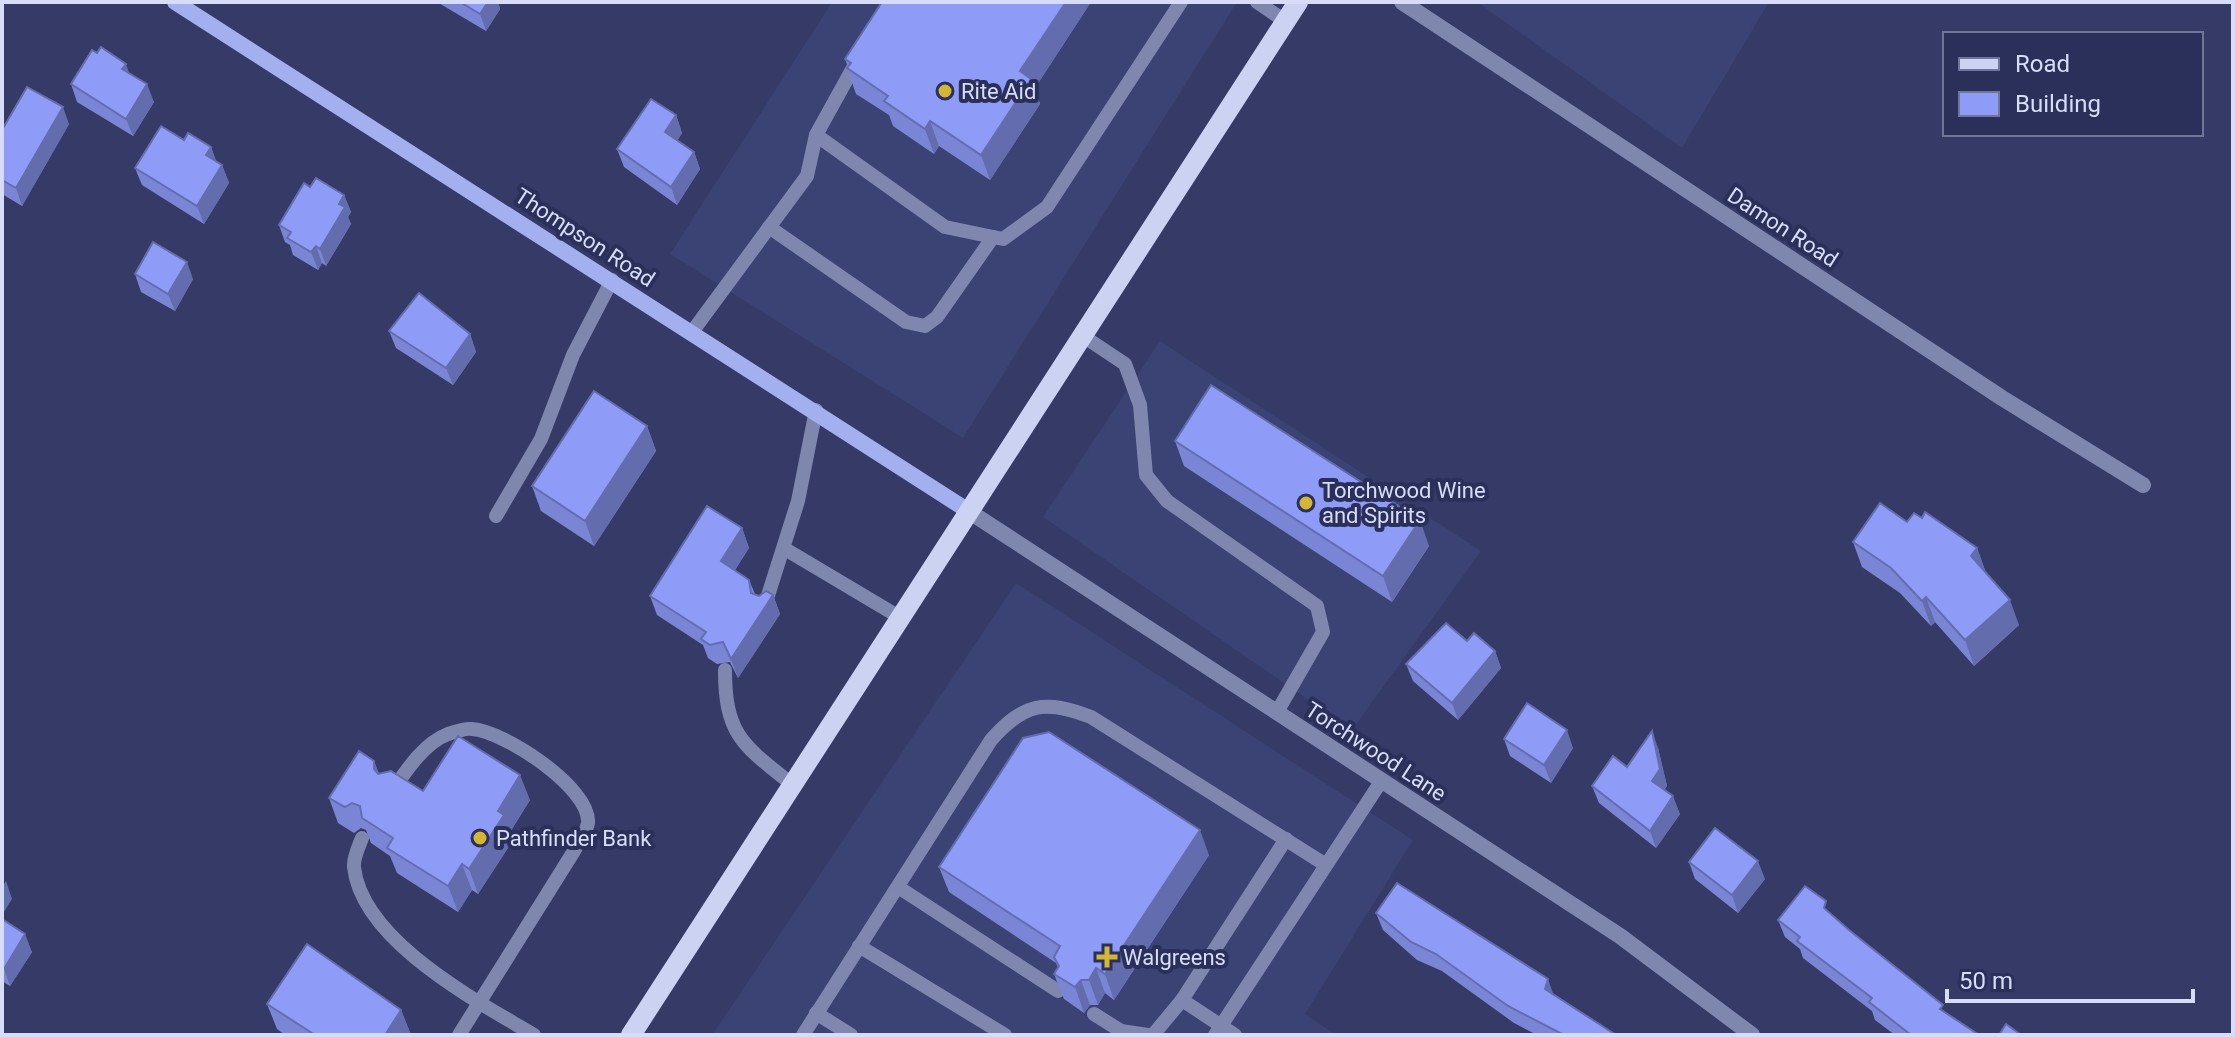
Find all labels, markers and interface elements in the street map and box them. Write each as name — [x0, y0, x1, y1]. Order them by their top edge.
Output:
legend — [1943, 32, 2203, 136]
text: Road — [2015, 50, 2070, 78]
place label: Rite Aid — [961, 79, 1036, 104]
marker: Rite Aid — [936, 82, 954, 100]
text: Building — [2015, 90, 2101, 118]
street label: Thompson Road — [510, 183, 659, 292]
street label: Damon Road — [1723, 183, 1843, 272]
place label: Torchwood Wine and Spirits — [1322, 478, 1486, 528]
marker: Torchwood Wine and Spirits — [1297, 494, 1315, 512]
street label: Torchwood Lane — [1301, 697, 1451, 806]
place label: Pathfinder Bank — [496, 826, 652, 851]
marker: Pathfinder Bank — [471, 829, 489, 847]
place label: Walgreens — [1123, 945, 1226, 970]
marker: Walgreens — [1098, 948, 1116, 966]
scale bar — [1947, 953, 2193, 1003]
text: 50 m — [1959, 967, 2013, 995]

